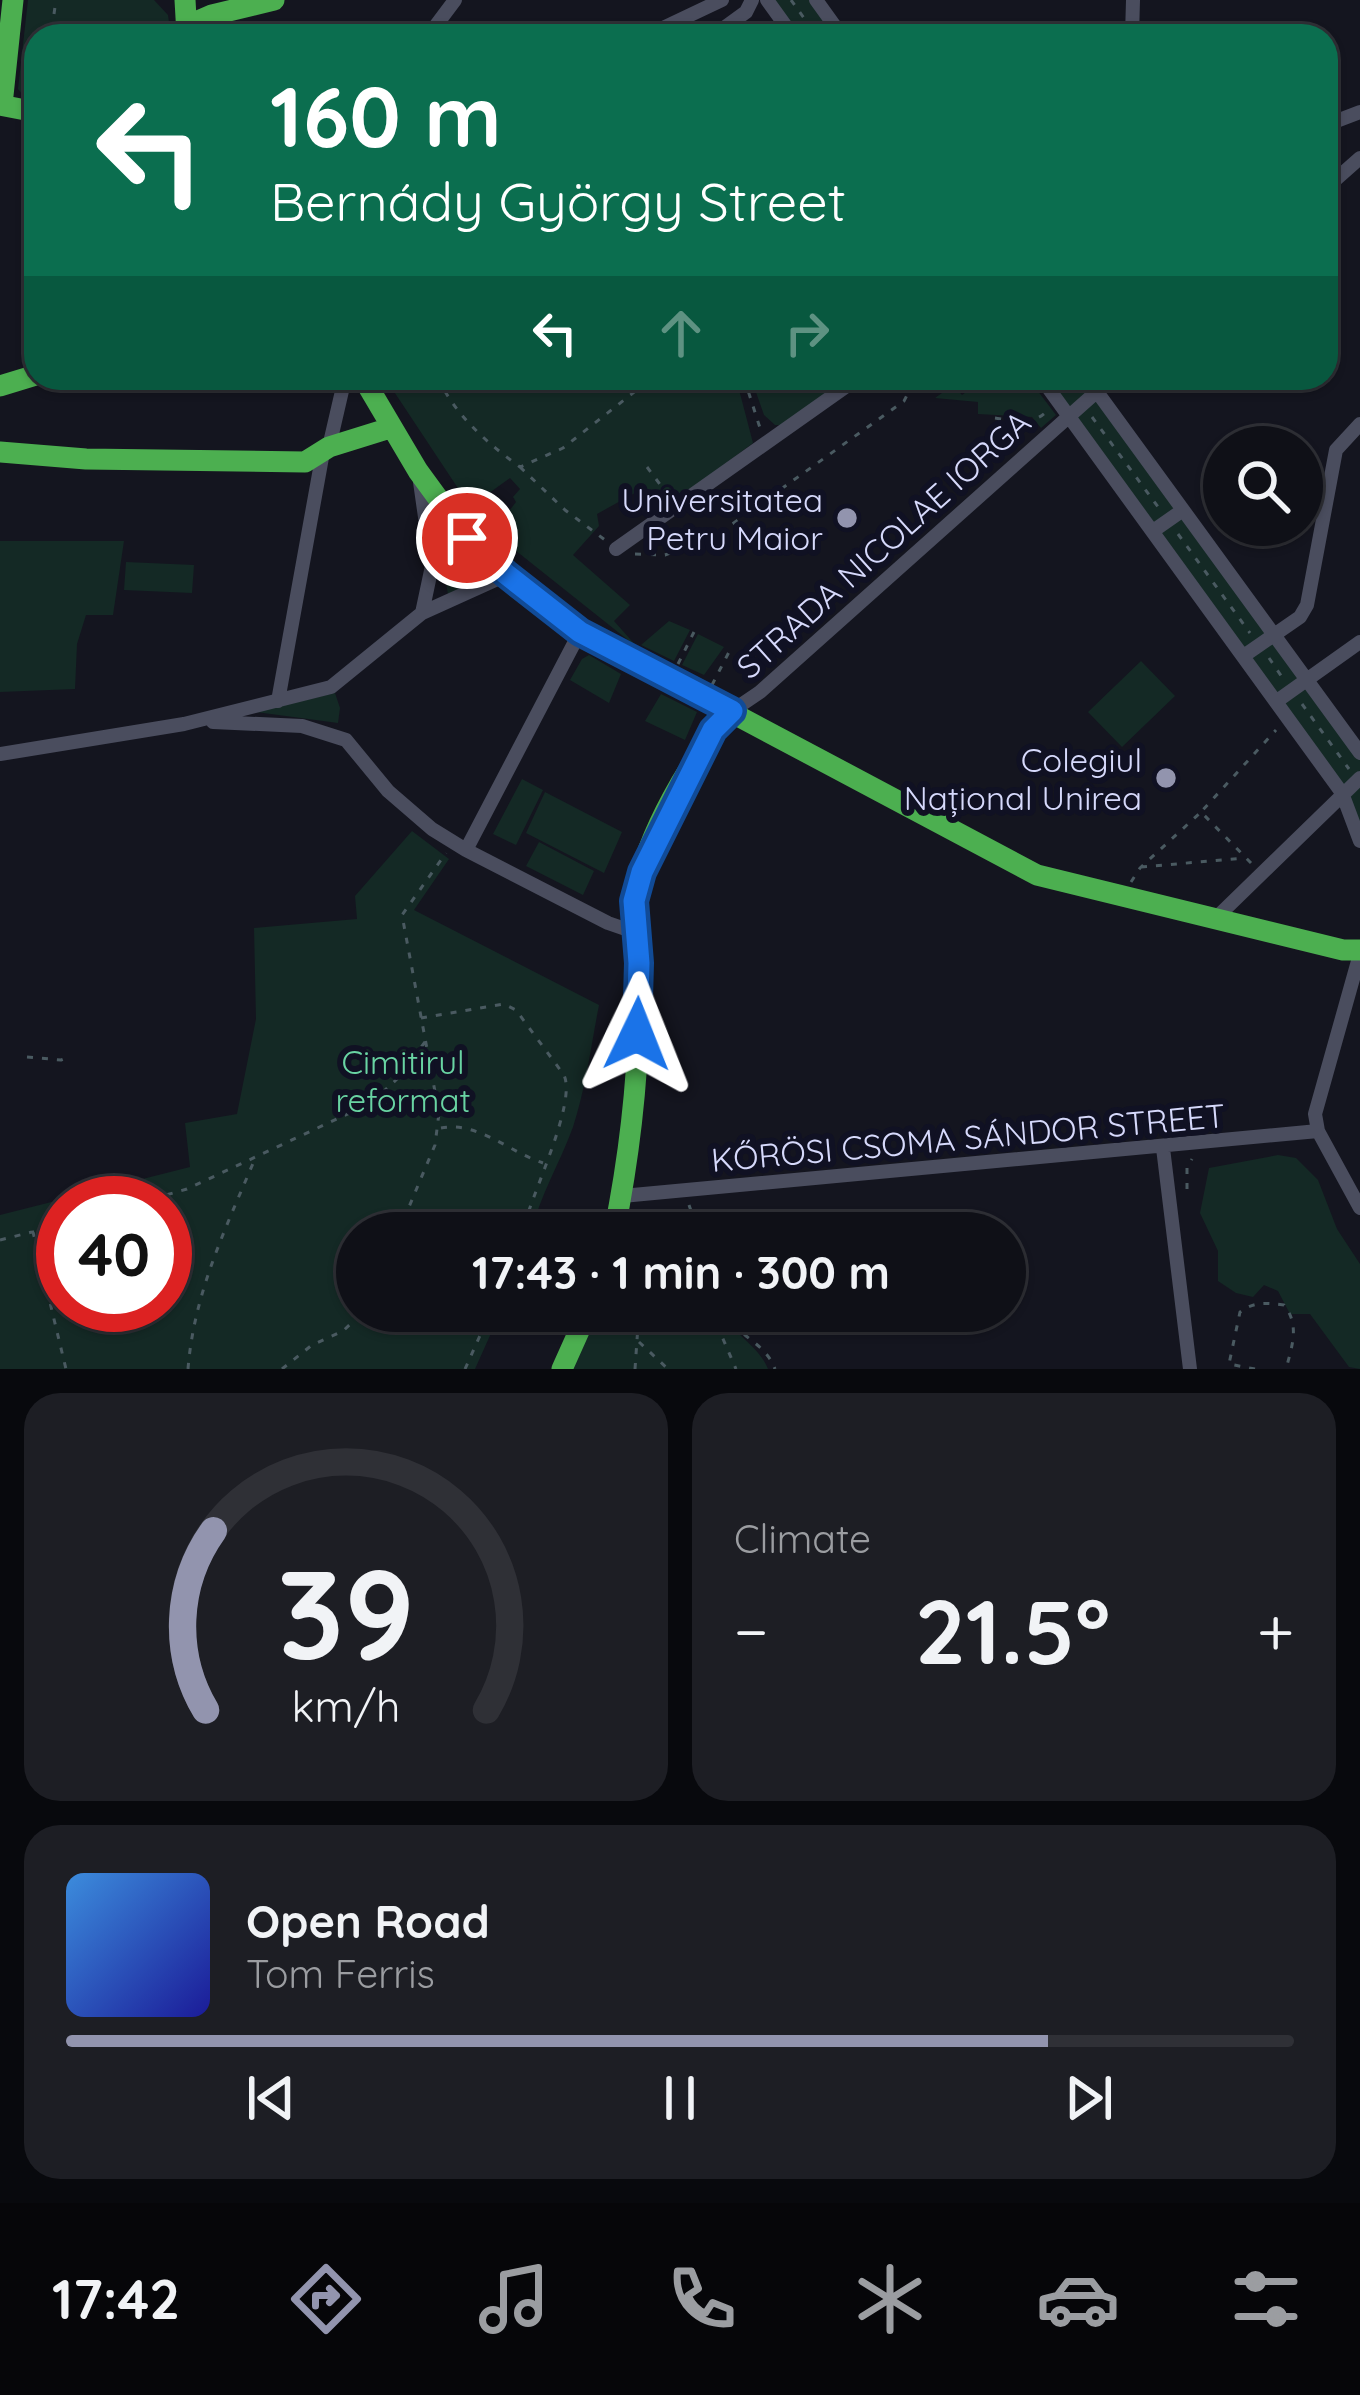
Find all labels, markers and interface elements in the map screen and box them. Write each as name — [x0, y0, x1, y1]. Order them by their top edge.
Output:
text: 160 m — [270, 63, 502, 168]
icon: left — [72, 72, 228, 228]
text: Bernády György Street — [270, 167, 846, 235]
icon: left — [522, 300, 588, 366]
icon: ahead — [648, 300, 714, 366]
icon: right — [774, 300, 840, 366]
street label: STRADA NICOLAE IORGA — [728, 401, 1038, 687]
map controls — [1203, 426, 1323, 546]
button: search — [1203, 426, 1323, 546]
place label: Universitatea Petru Maior — [621, 479, 823, 558]
pin — [416, 487, 518, 589]
icon: arrive — [434, 505, 500, 571]
marker: Universitatea Petru Maior — [834, 505, 860, 531]
place label: Colegiul Național Unirea — [904, 739, 1142, 818]
marker: Colegiul Național Unirea — [1153, 765, 1179, 791]
position arrow — [574, 971, 700, 1097]
park label: Cimitirul reformat — [335, 1041, 471, 1120]
street label: KŐRÖSI CSOMA SÁNDOR STREET — [709, 1094, 1227, 1180]
speed limit sign: 40 — [36, 1176, 192, 1332]
text: 17:43 · 1 min · 300 m — [472, 1244, 890, 1300]
text: Climate — [734, 1514, 871, 1563]
text: 39 — [277, 1534, 415, 1690]
text: 21.5° — [915, 1574, 1110, 1687]
text: − — [734, 1589, 768, 1672]
text: + — [1257, 1589, 1294, 1672]
text: km/h — [292, 1679, 400, 1733]
text: Open Road — [246, 1893, 490, 1949]
text: Tom Ferris — [246, 1949, 435, 1998]
icon: previous — [238, 2065, 304, 2131]
icon: pause — [647, 2065, 713, 2131]
icon: next — [1056, 2065, 1122, 2131]
icon: directions — [284, 2257, 368, 2341]
icon: music — [472, 2257, 556, 2341]
icon: phone — [660, 2257, 744, 2341]
icon: climate — [848, 2257, 932, 2341]
icon: car — [1036, 2257, 1120, 2341]
icon: filters — [1224, 2257, 1308, 2341]
text: 17:42 — [52, 2265, 180, 2333]

